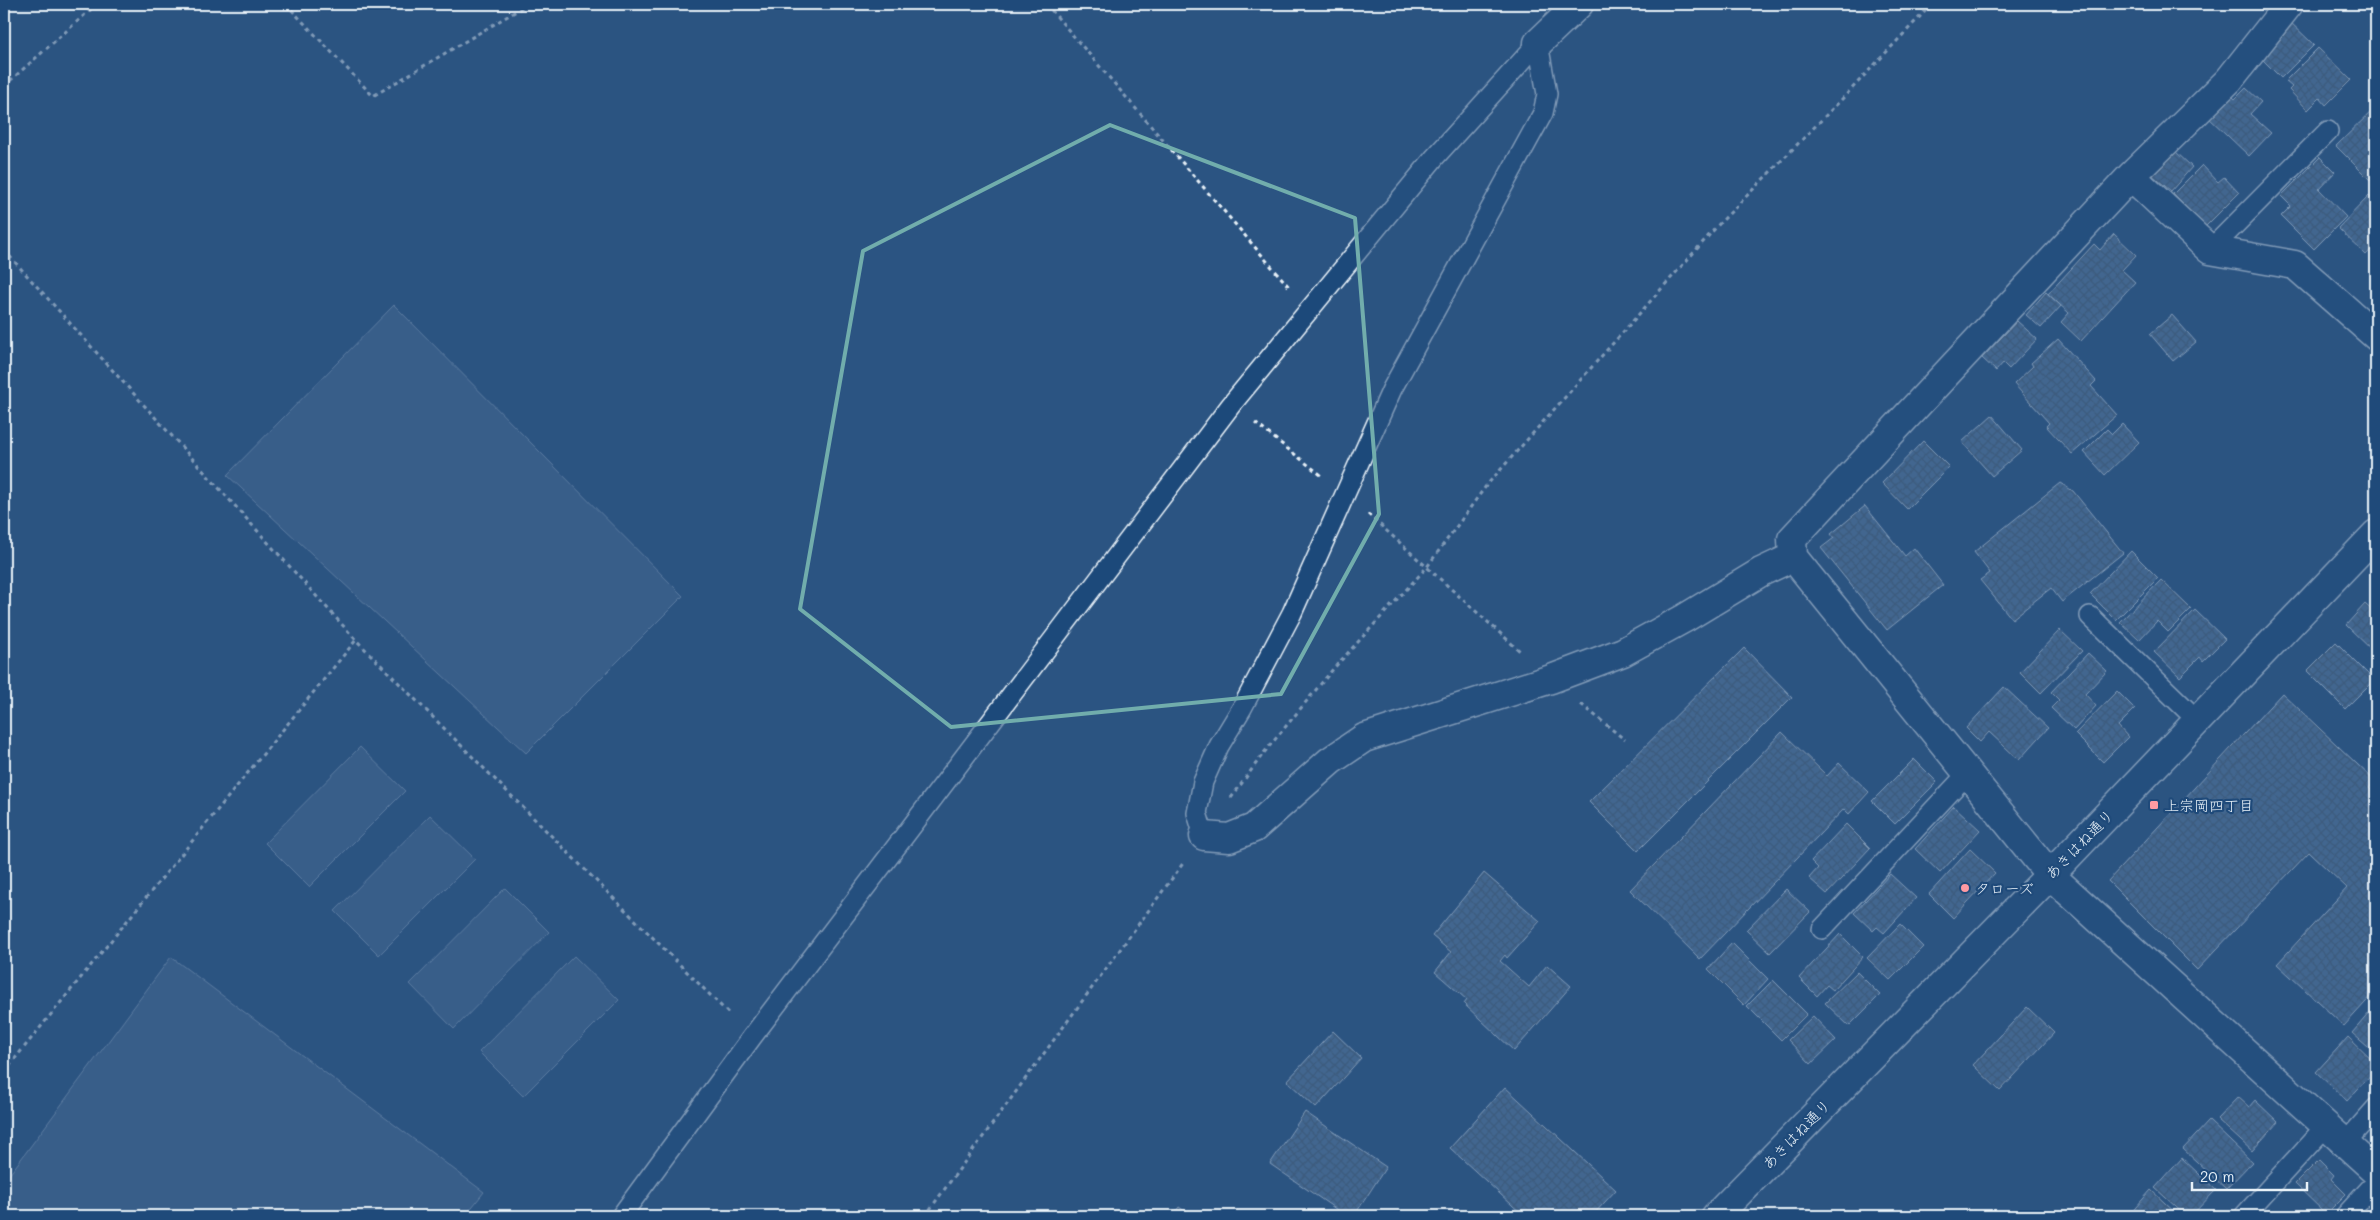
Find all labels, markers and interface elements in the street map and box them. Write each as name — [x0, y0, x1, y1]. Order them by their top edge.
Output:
place label: 上宗岡四丁目 — [2164, 795, 2254, 815]
marker: 上宗岡四丁目 — [2148, 799, 2160, 811]
street label: あきはね通り — [2041, 805, 2117, 883]
place label: タローズ — [1975, 878, 2034, 898]
marker: タローズ — [1959, 882, 1971, 894]
street label: あきはね通り — [1758, 1095, 1834, 1173]
scale bar — [2192, 1160, 2308, 1192]
text: 20 m — [2200, 1166, 2234, 1186]

